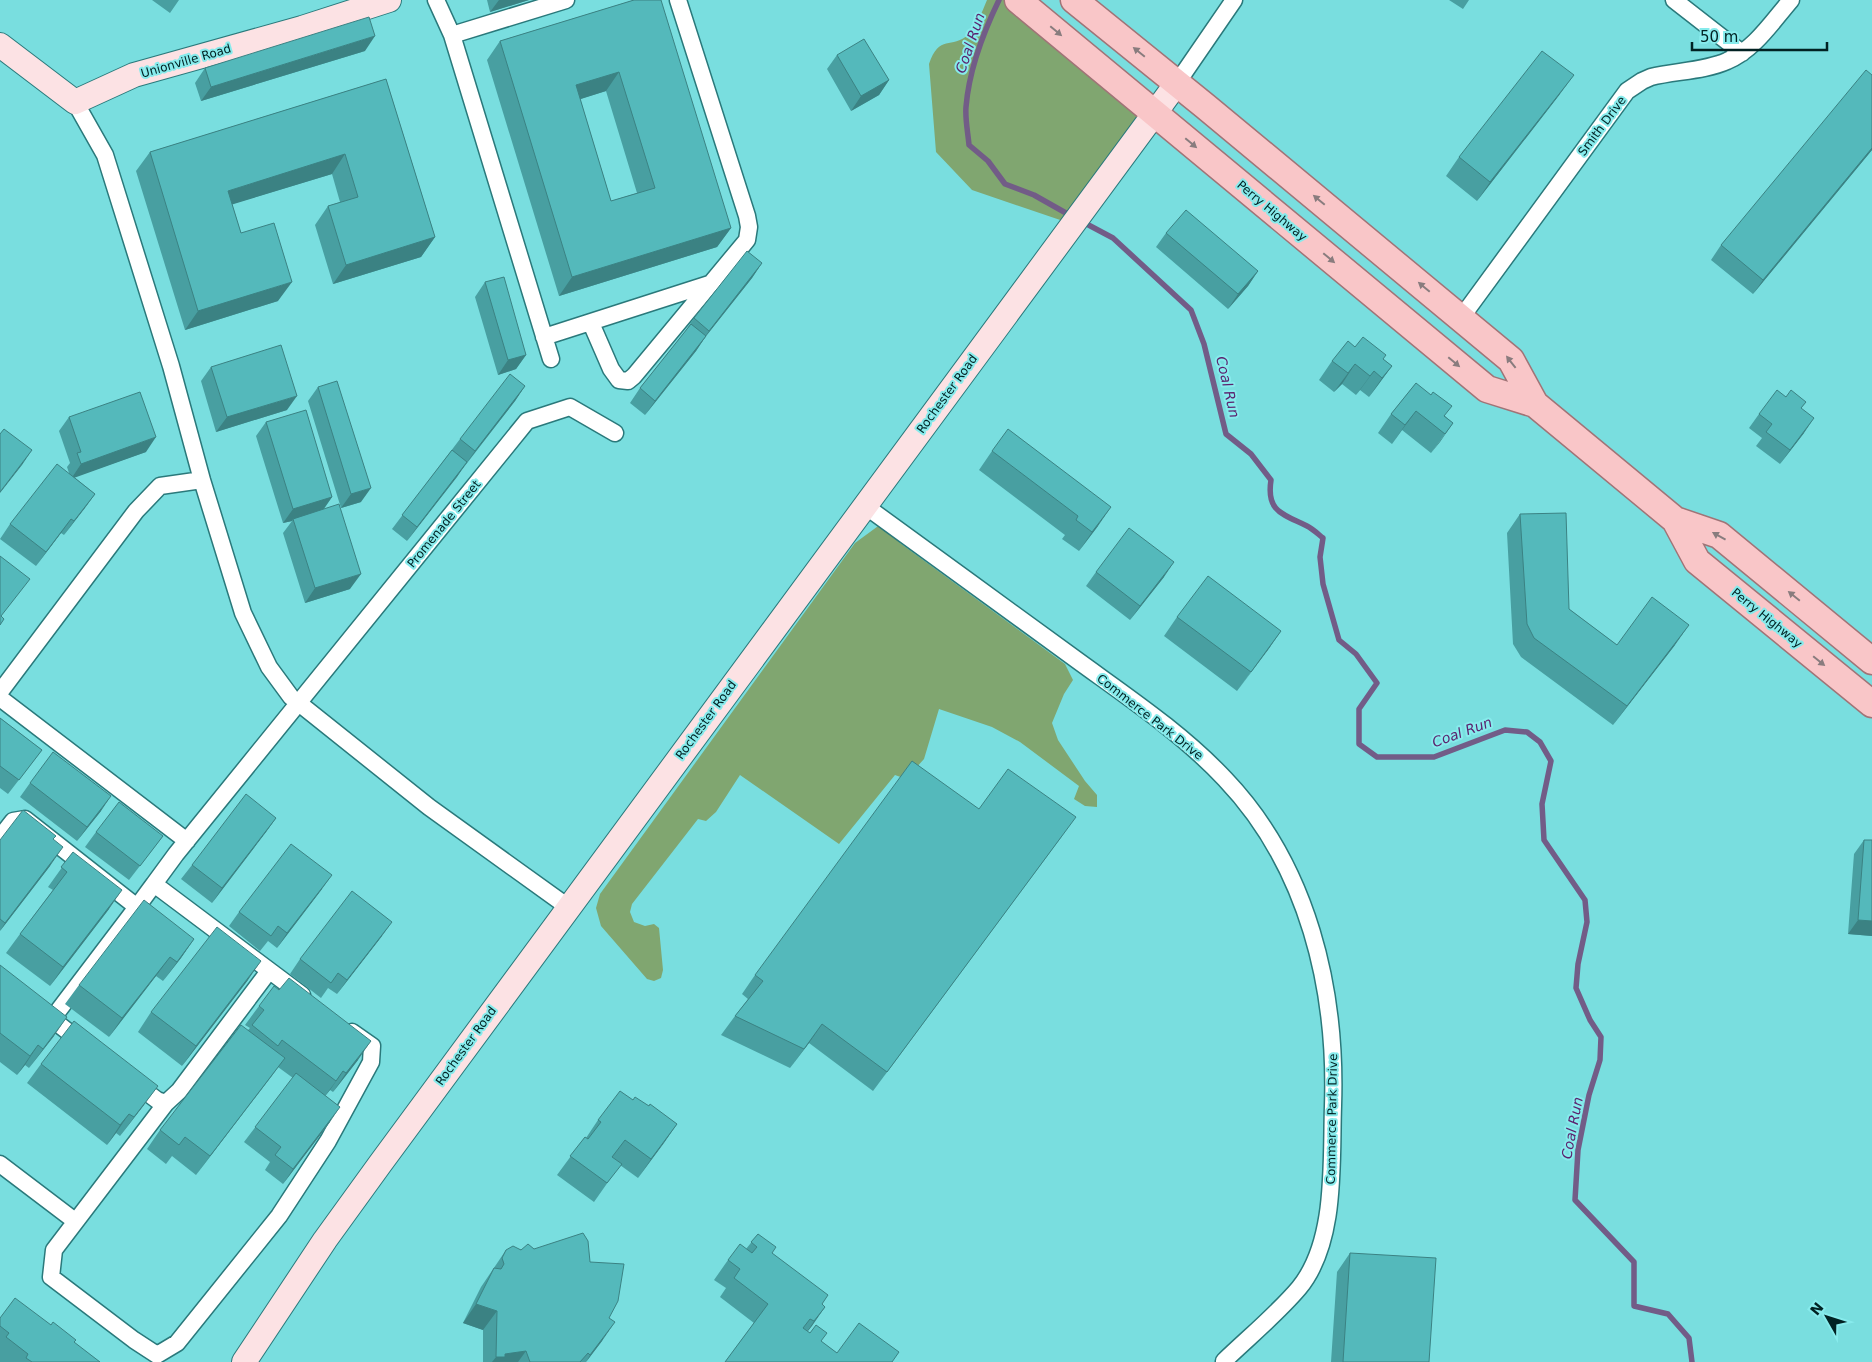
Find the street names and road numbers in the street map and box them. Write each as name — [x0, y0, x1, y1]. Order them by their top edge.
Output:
street label: Unionville Road — [139, 41, 233, 81]
street label: Smith Drive — [1575, 94, 1629, 158]
street label: Perry Highway — [1234, 178, 1310, 244]
street label: Rochester Road — [914, 352, 980, 436]
street label: Promenade Street — [404, 477, 484, 571]
street label: Perry Highway — [1729, 585, 1805, 651]
street label: Commerce Park Drive — [1094, 671, 1206, 763]
street label: Rochester Road — [673, 678, 739, 762]
street label: Rochester Road — [433, 1004, 499, 1088]
street label: Commerce Park Drive — [1324, 1054, 1340, 1184]

